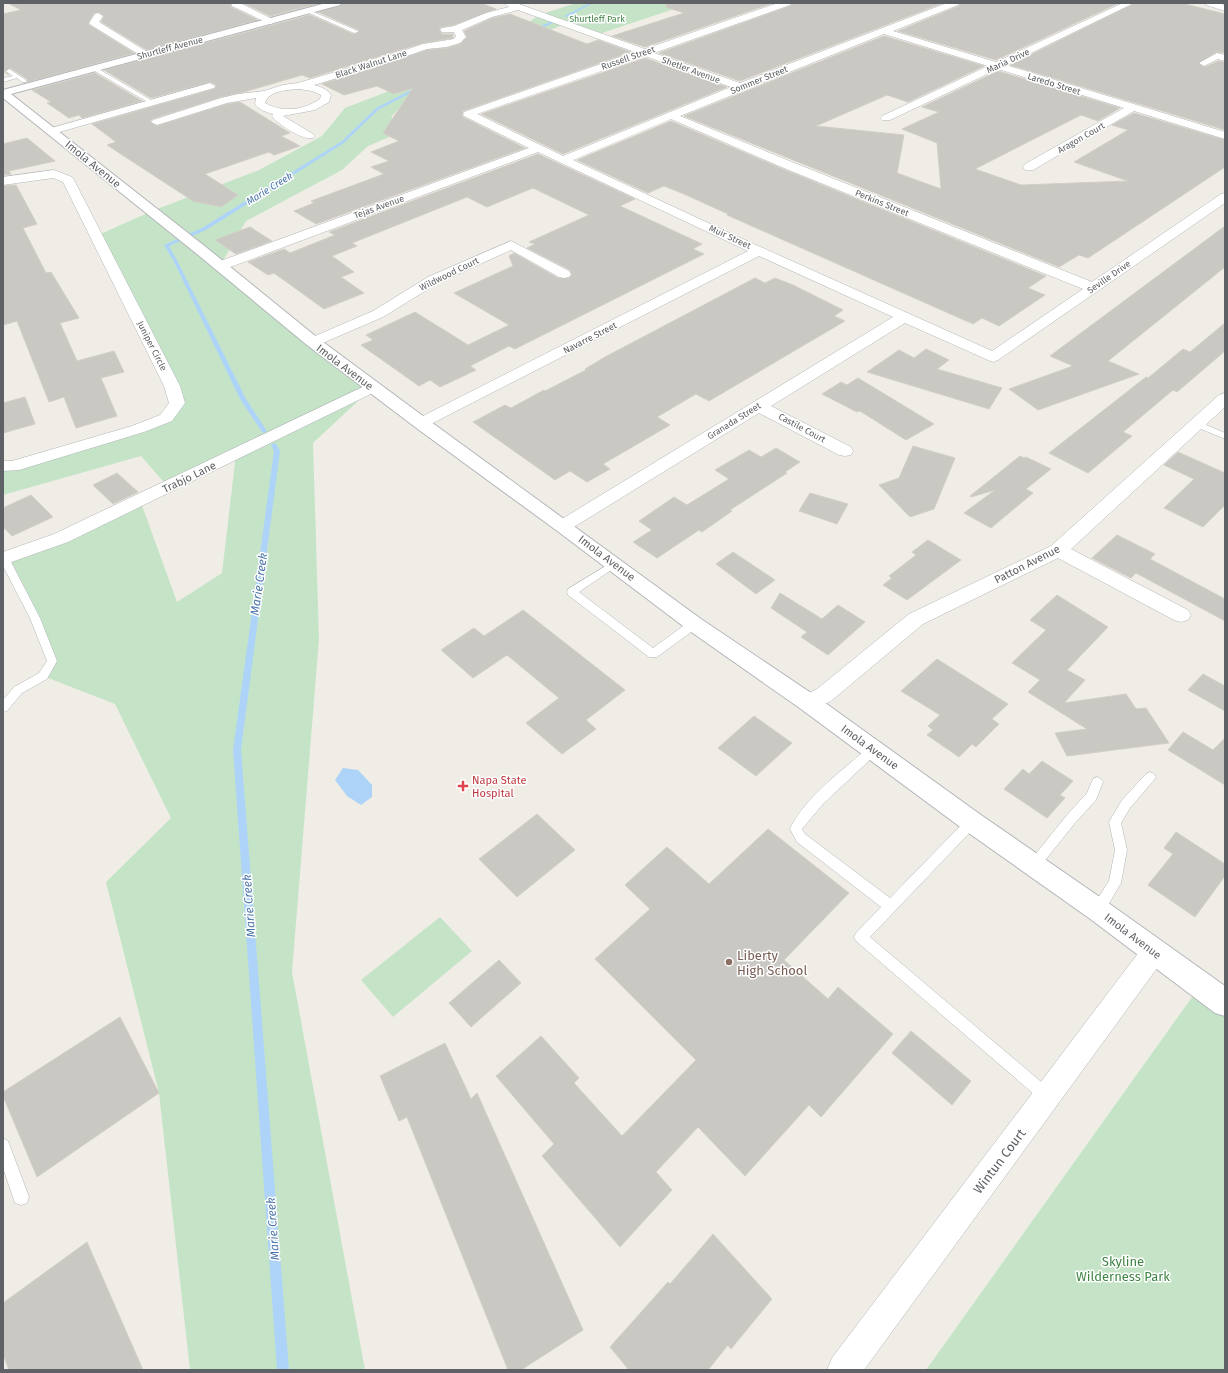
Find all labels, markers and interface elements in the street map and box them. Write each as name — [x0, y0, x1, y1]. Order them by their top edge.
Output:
park label: Shurtleff Park — [569, 14, 625, 24]
street label: Shurtleff Avenue — [136, 34, 204, 62]
street label: Russell Street — [600, 44, 657, 72]
street label: Maria Drive — [985, 47, 1031, 75]
street label: Black Walnut Lane — [334, 48, 408, 80]
street label: Shetler Avenue — [660, 55, 722, 85]
street label: Sommer Street — [729, 64, 790, 96]
street label: Laredo Street — [1026, 71, 1082, 97]
street label: Aragon Court — [1056, 120, 1107, 155]
street label: Imola Avenue — [62, 138, 123, 191]
water label: Marie Creek — [244, 170, 295, 208]
street label: Perkins Street — [854, 188, 911, 219]
street label: Tejas Avenue — [352, 193, 406, 221]
street label: Muir Street — [707, 223, 753, 251]
street label: Wildwood Court — [418, 255, 481, 293]
street label: Seville Drive — [1085, 258, 1133, 296]
street label: Juniper Circle — [135, 319, 169, 373]
street label: Navarre Street — [562, 320, 619, 356]
street label: Imola Avenue — [314, 342, 376, 393]
street label: Granada Street — [705, 400, 763, 441]
street label: Castile Court — [777, 411, 828, 445]
street label: Trabjo Lane — [160, 459, 218, 496]
street label: Imola Avenue — [576, 533, 638, 584]
street label: Patton Avenue — [992, 542, 1062, 587]
water label: Marie Creek — [248, 551, 270, 616]
street label: Imola Avenue — [839, 722, 901, 773]
place label: Napa State Hospital — [472, 774, 527, 800]
marker: Napa State Hospital — [457, 780, 469, 792]
water label: Marie Creek — [240, 874, 258, 938]
street label: Imola Avenue — [1102, 911, 1164, 962]
place label: Liberty High School — [737, 948, 807, 978]
marker: Liberty High School — [724, 957, 734, 967]
street label: Wintun Court — [970, 1126, 1029, 1197]
water label: Marie Creek — [264, 1197, 282, 1261]
park label: Skyline Wilderness Park — [1076, 1254, 1170, 1284]

